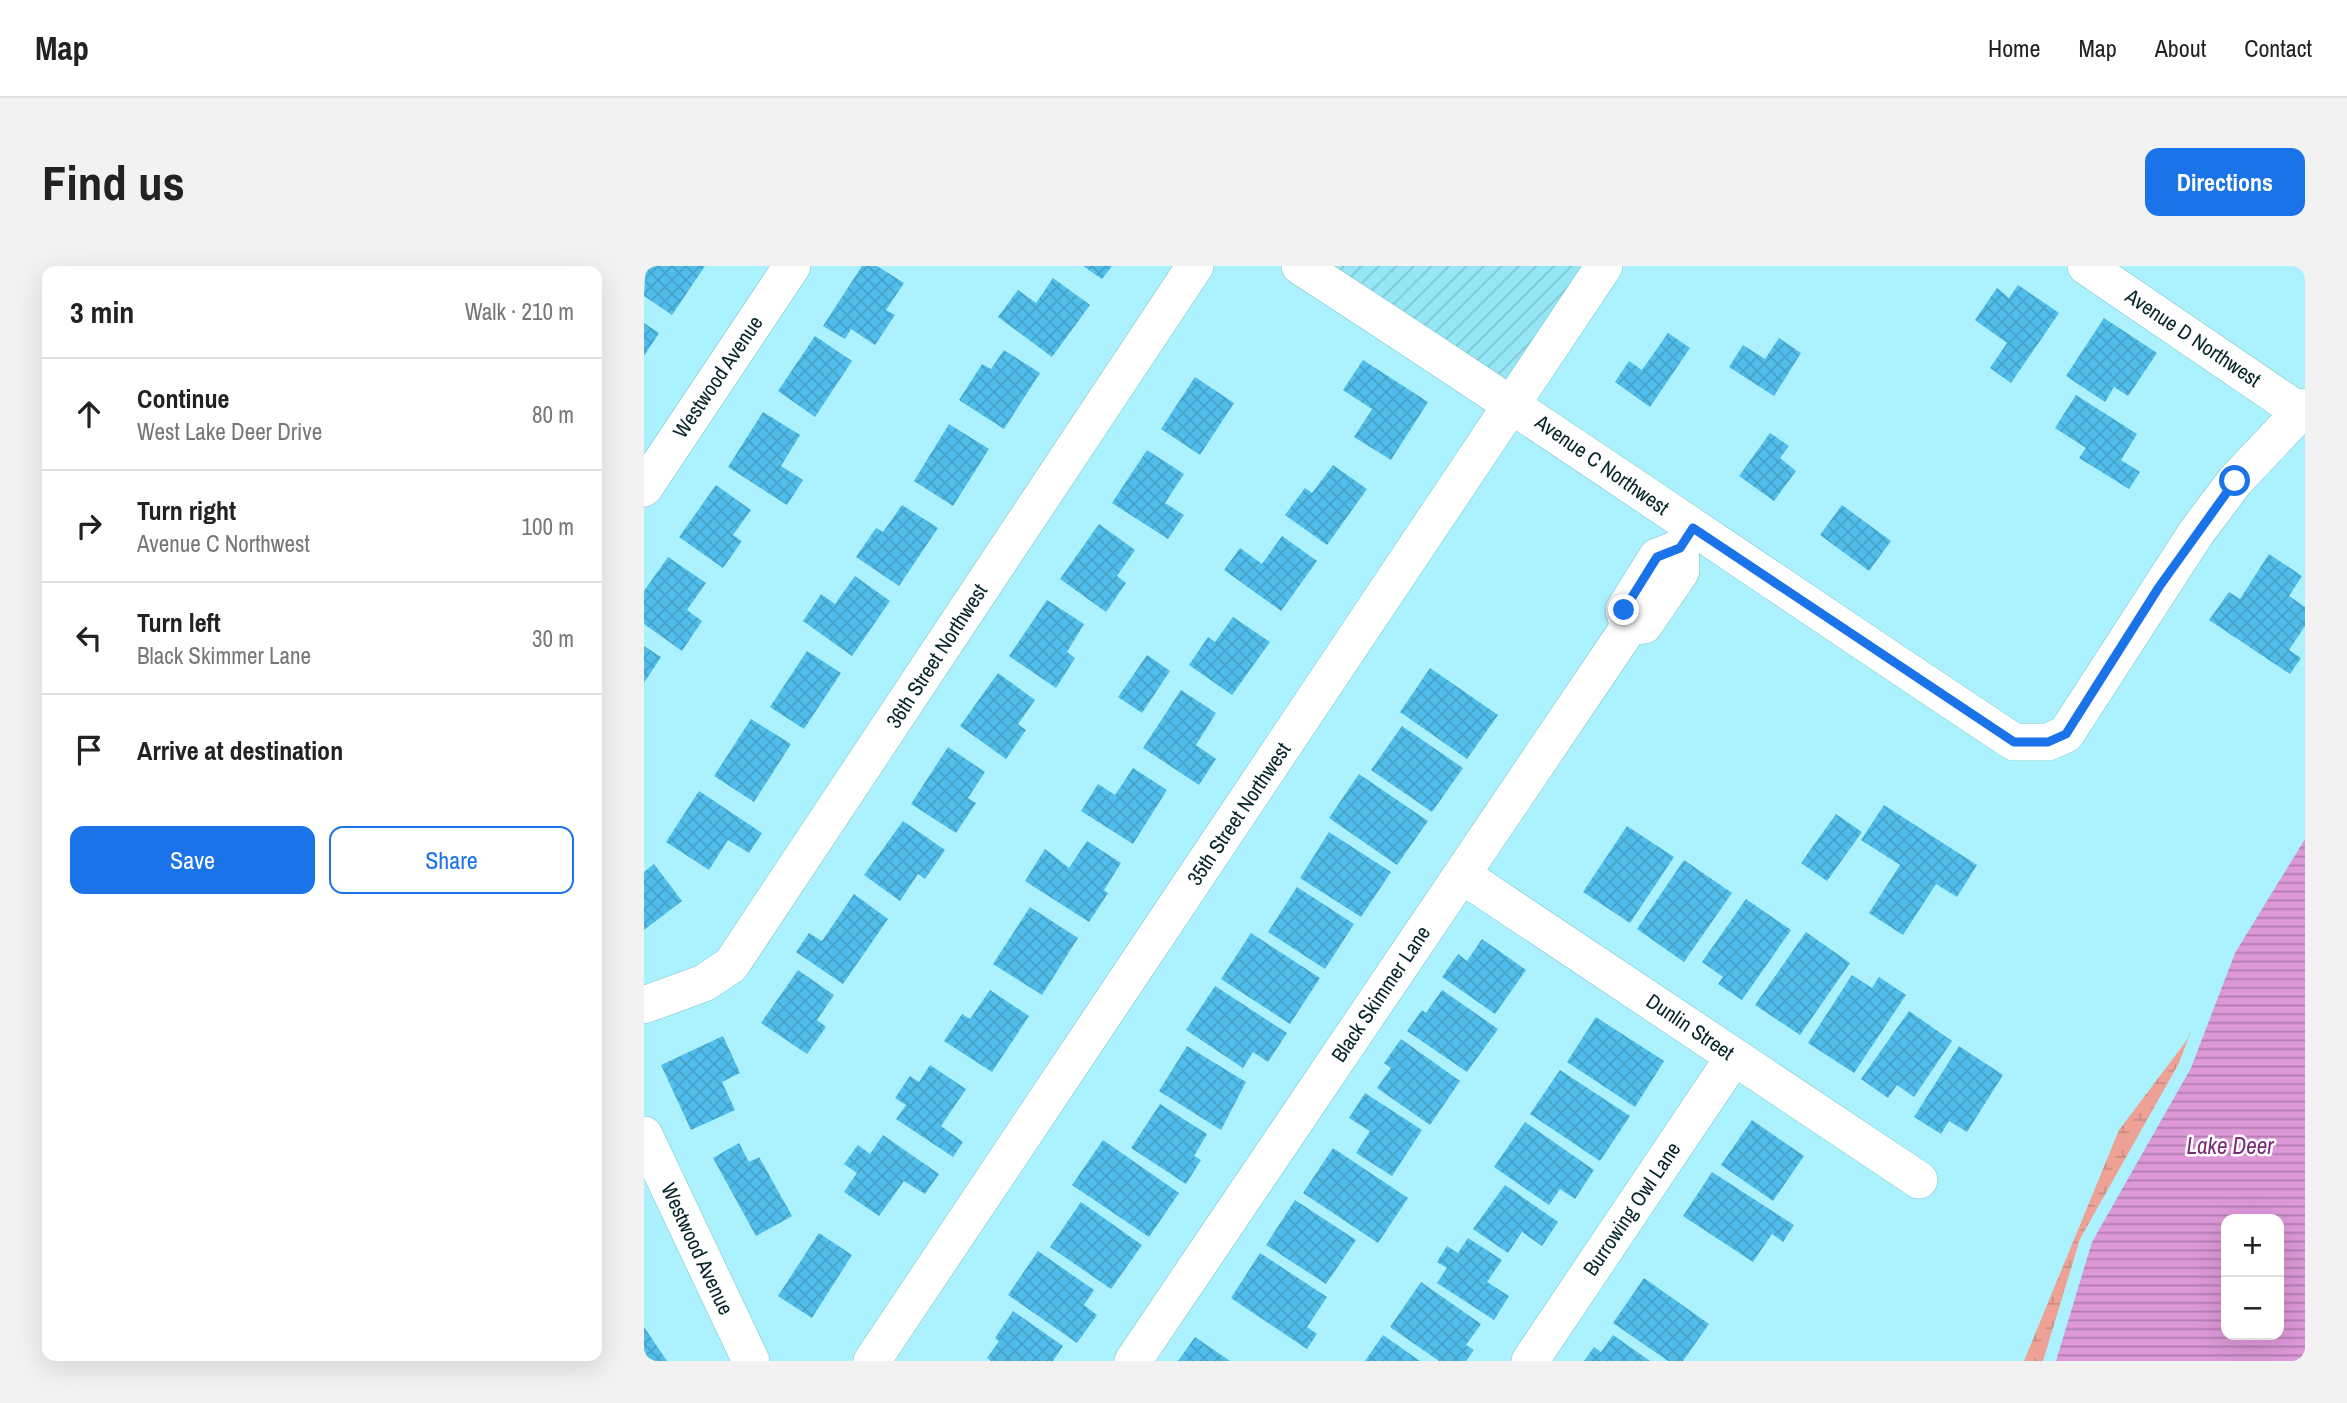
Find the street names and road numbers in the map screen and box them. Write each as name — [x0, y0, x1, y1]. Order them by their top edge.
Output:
street label: Avenue D Northwest — [2119, 281, 2267, 394]
street label: Westwood Avenue — [666, 310, 769, 444]
street label: Avenue C Northwest — [1529, 407, 1675, 522]
street label: 36th Street Northwest — [879, 578, 994, 733]
street label: 35th Street Northwest — [1180, 736, 1297, 891]
street label: Black Skimmer Lane — [1324, 920, 1437, 1068]
street label: Dunlin Street — [1641, 986, 1740, 1067]
street label: Burrowing Owl Lane — [1576, 1136, 1687, 1282]
street label: Westwood Avenue — [654, 1178, 741, 1319]

